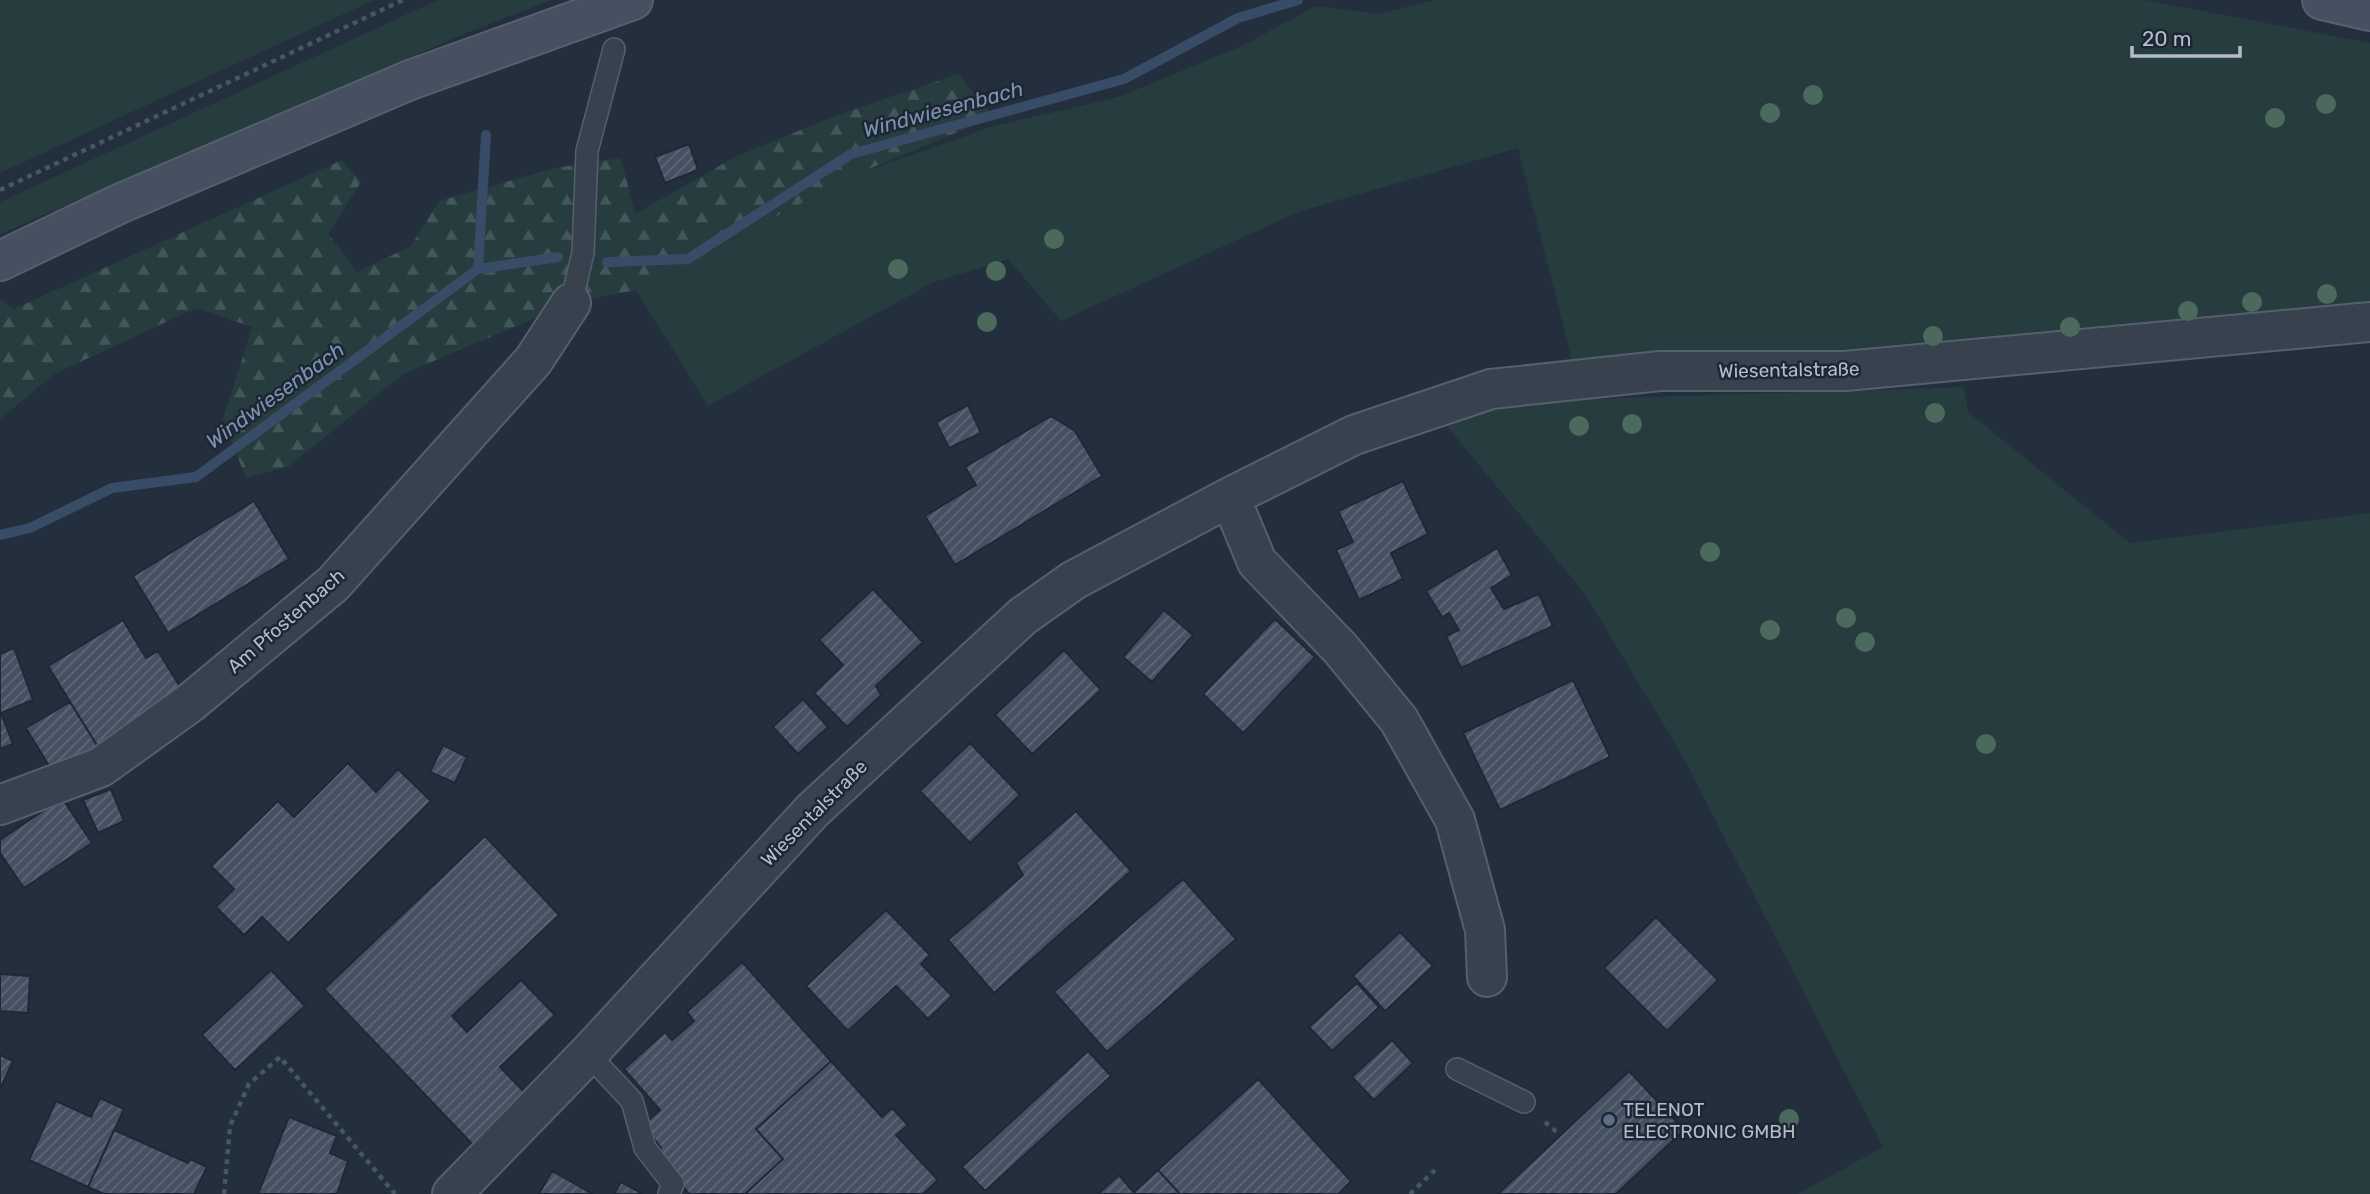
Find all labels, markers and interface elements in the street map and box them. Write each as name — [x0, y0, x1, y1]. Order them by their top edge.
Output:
scale bar — [2132, 14, 2240, 58]
text: 20 m — [2142, 26, 2191, 51]
water label: Windwiesenbach — [860, 76, 1026, 142]
water label: Windwiesenbach — [201, 336, 349, 454]
street label: Wiesentalstraße — [1718, 357, 1860, 383]
street label: Am Pfostenbach — [223, 564, 349, 678]
street label: Wiesentalstraße — [756, 755, 872, 871]
place label: TELENOT ELECTRONIC GMBH — [1623, 1098, 1796, 1143]
marker: TELENOT ELECTRONIC GMBH — [1601, 1112, 1617, 1128]

